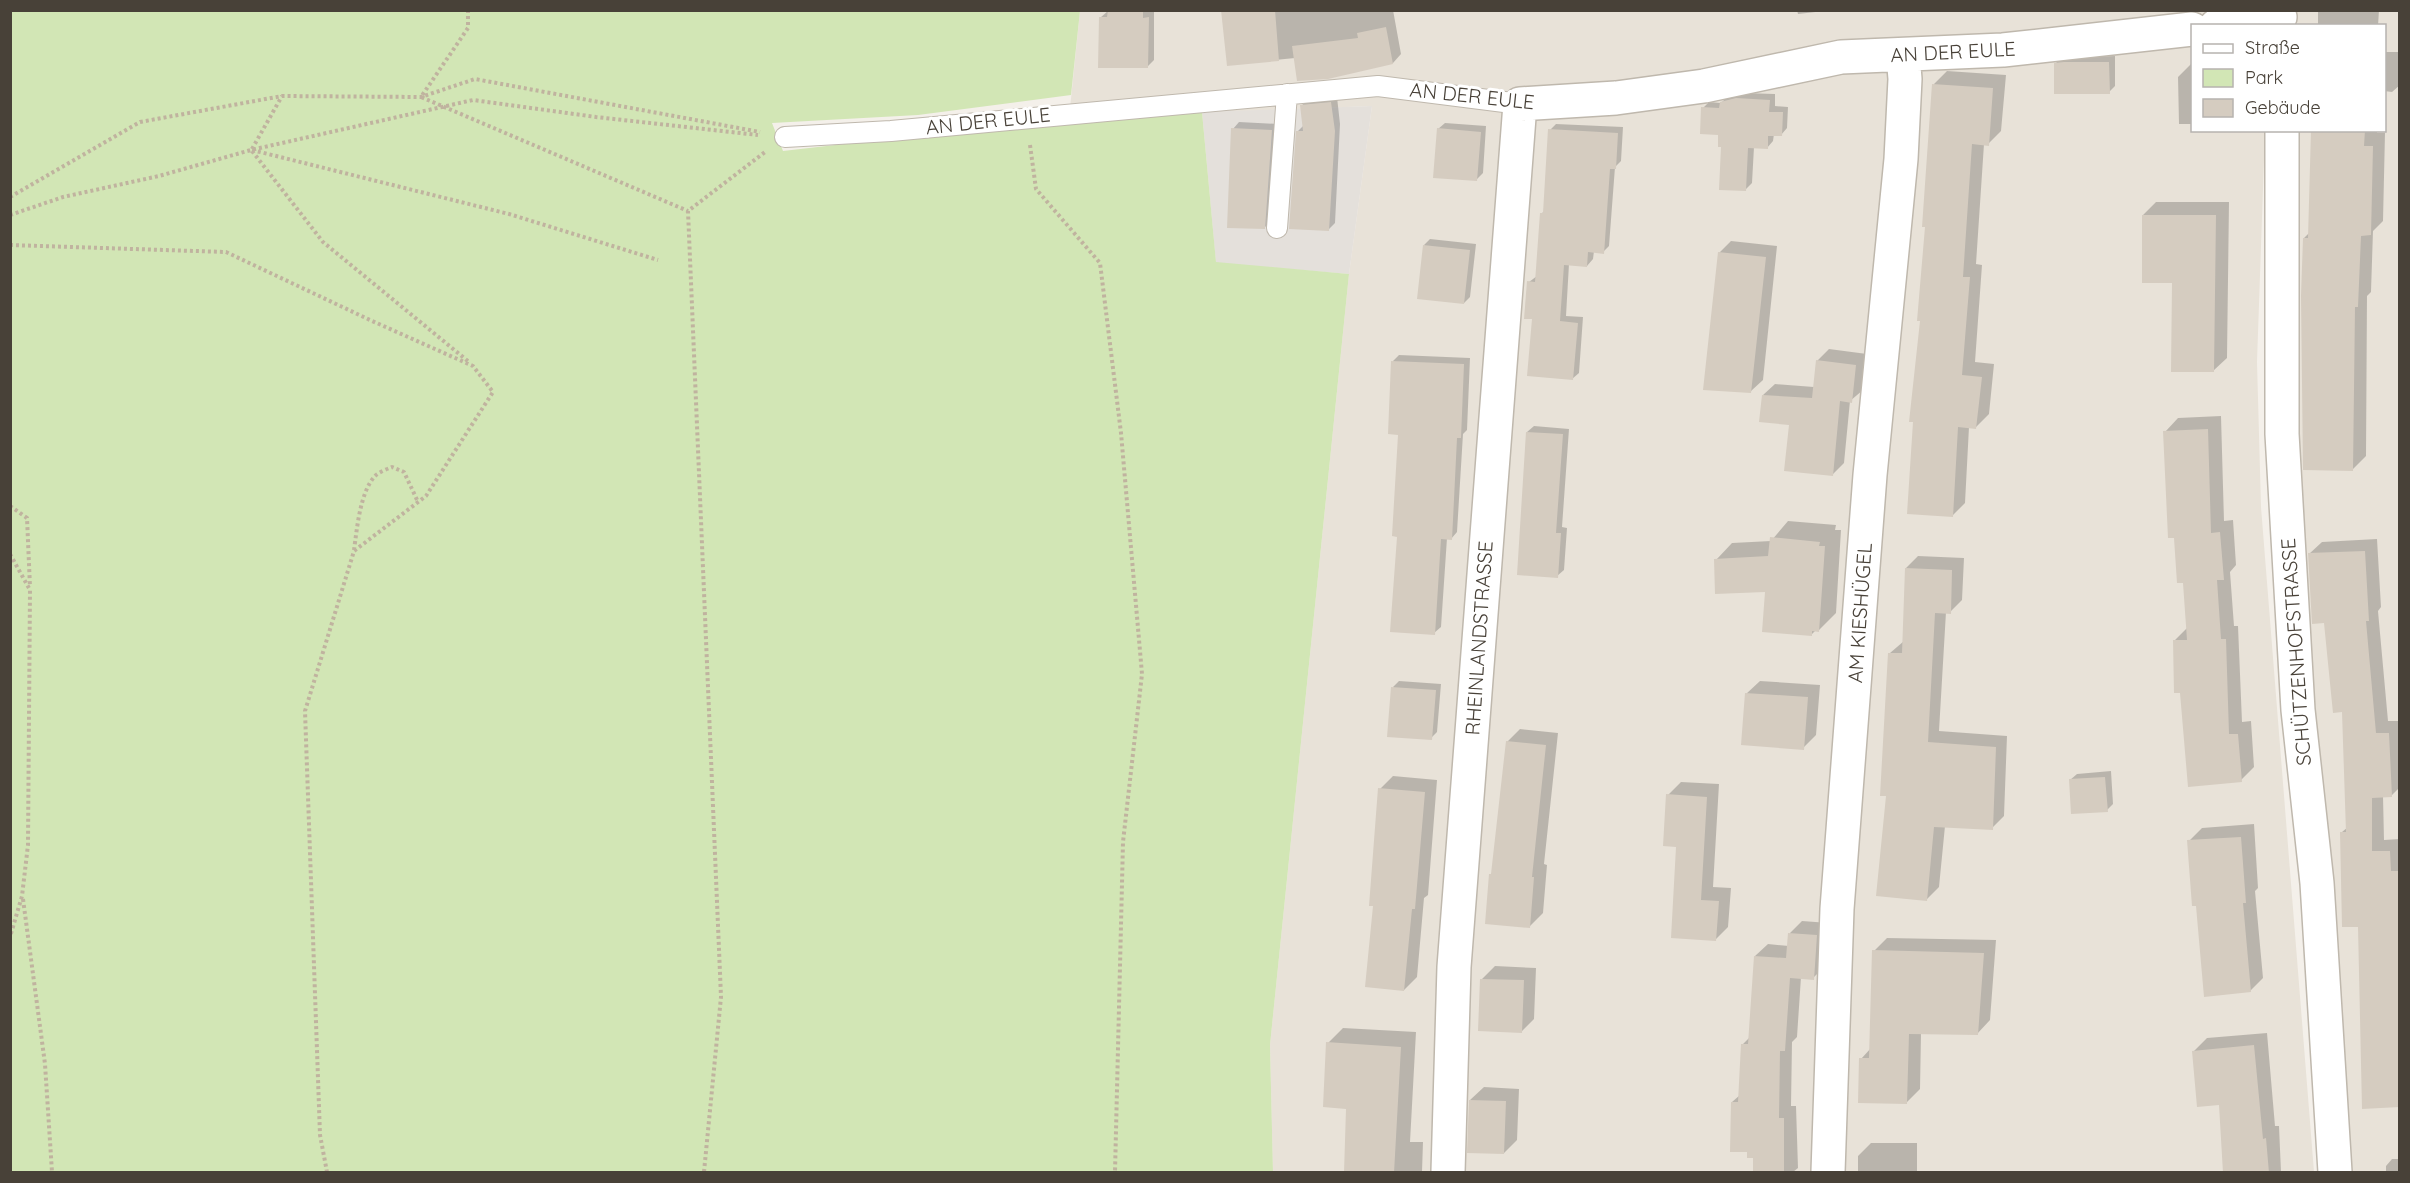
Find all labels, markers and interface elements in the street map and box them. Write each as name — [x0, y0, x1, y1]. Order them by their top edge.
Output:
legend — [2191, 24, 2386, 132]
street label: AN DER EULE — [1890, 36, 2016, 67]
text: Straße — [2245, 36, 2300, 59]
text: Park — [2245, 66, 2283, 89]
street label: AN DER EULE — [1408, 77, 1536, 114]
text: Gebäude — [2245, 96, 2321, 119]
street label: AN DER EULE — [924, 102, 1052, 139]
street label: SCHÜTZENHOFSTRASSE — [2275, 537, 2316, 767]
street label: RHEINLANDSTRASSE — [1459, 540, 1498, 736]
street label: AM KIESHÜGEL — [1842, 542, 1877, 684]

